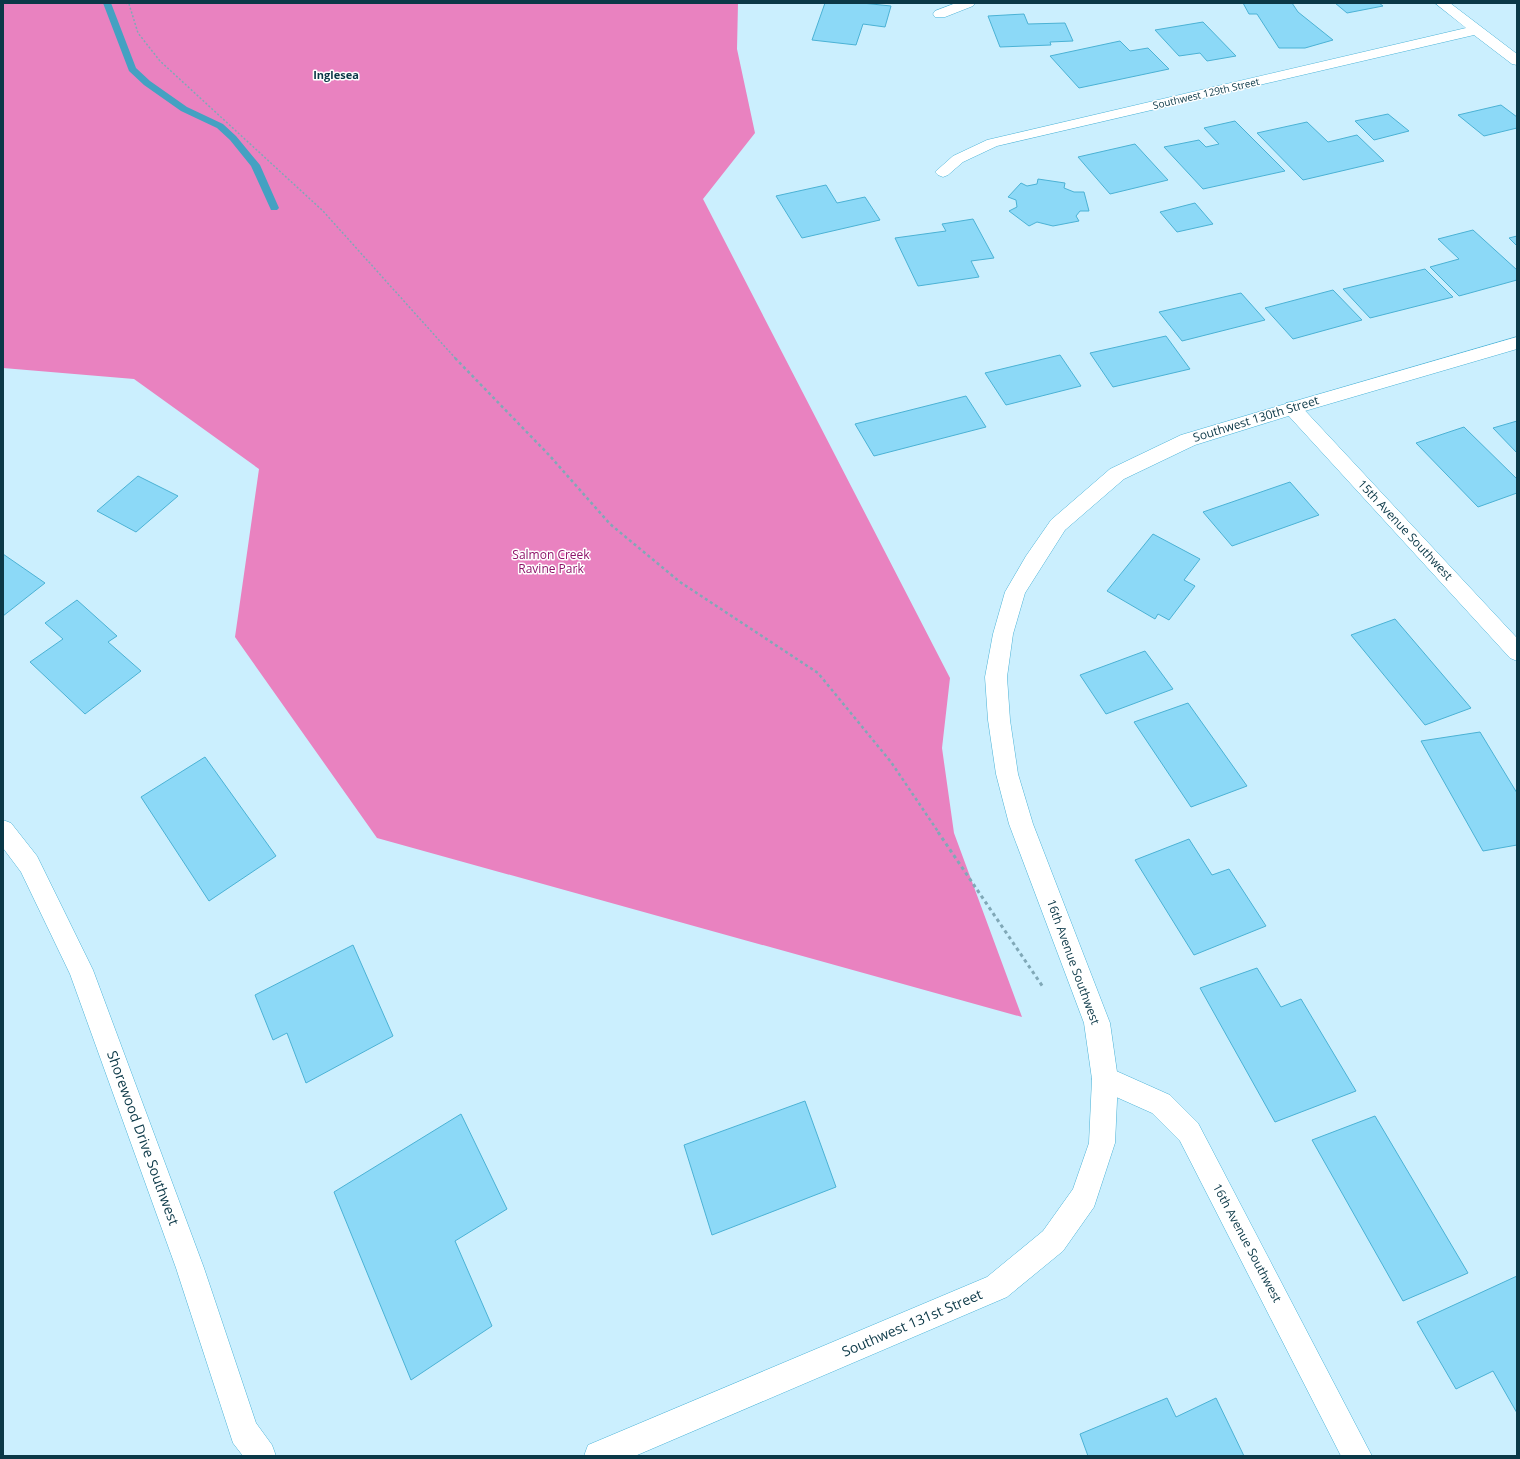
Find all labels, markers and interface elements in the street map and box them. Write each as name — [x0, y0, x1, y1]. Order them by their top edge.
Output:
district label: Inglesea — [313, 67, 359, 82]
street label: Southwest 129th Street — [1151, 74, 1261, 112]
street label: Southwest 130th Street — [1191, 391, 1321, 446]
street label: 15th Avenue Southwest — [1354, 476, 1457, 584]
park label: Salmon Creek Ravine Park — [512, 546, 590, 577]
street label: 16th Avenue Southwest — [1043, 897, 1104, 1027]
street label: Shorewood Drive Southwest — [103, 1048, 184, 1228]
street label: 16th Avenue Southwest — [1209, 1180, 1286, 1305]
street label: Southwest 131st Street — [839, 1284, 985, 1361]

